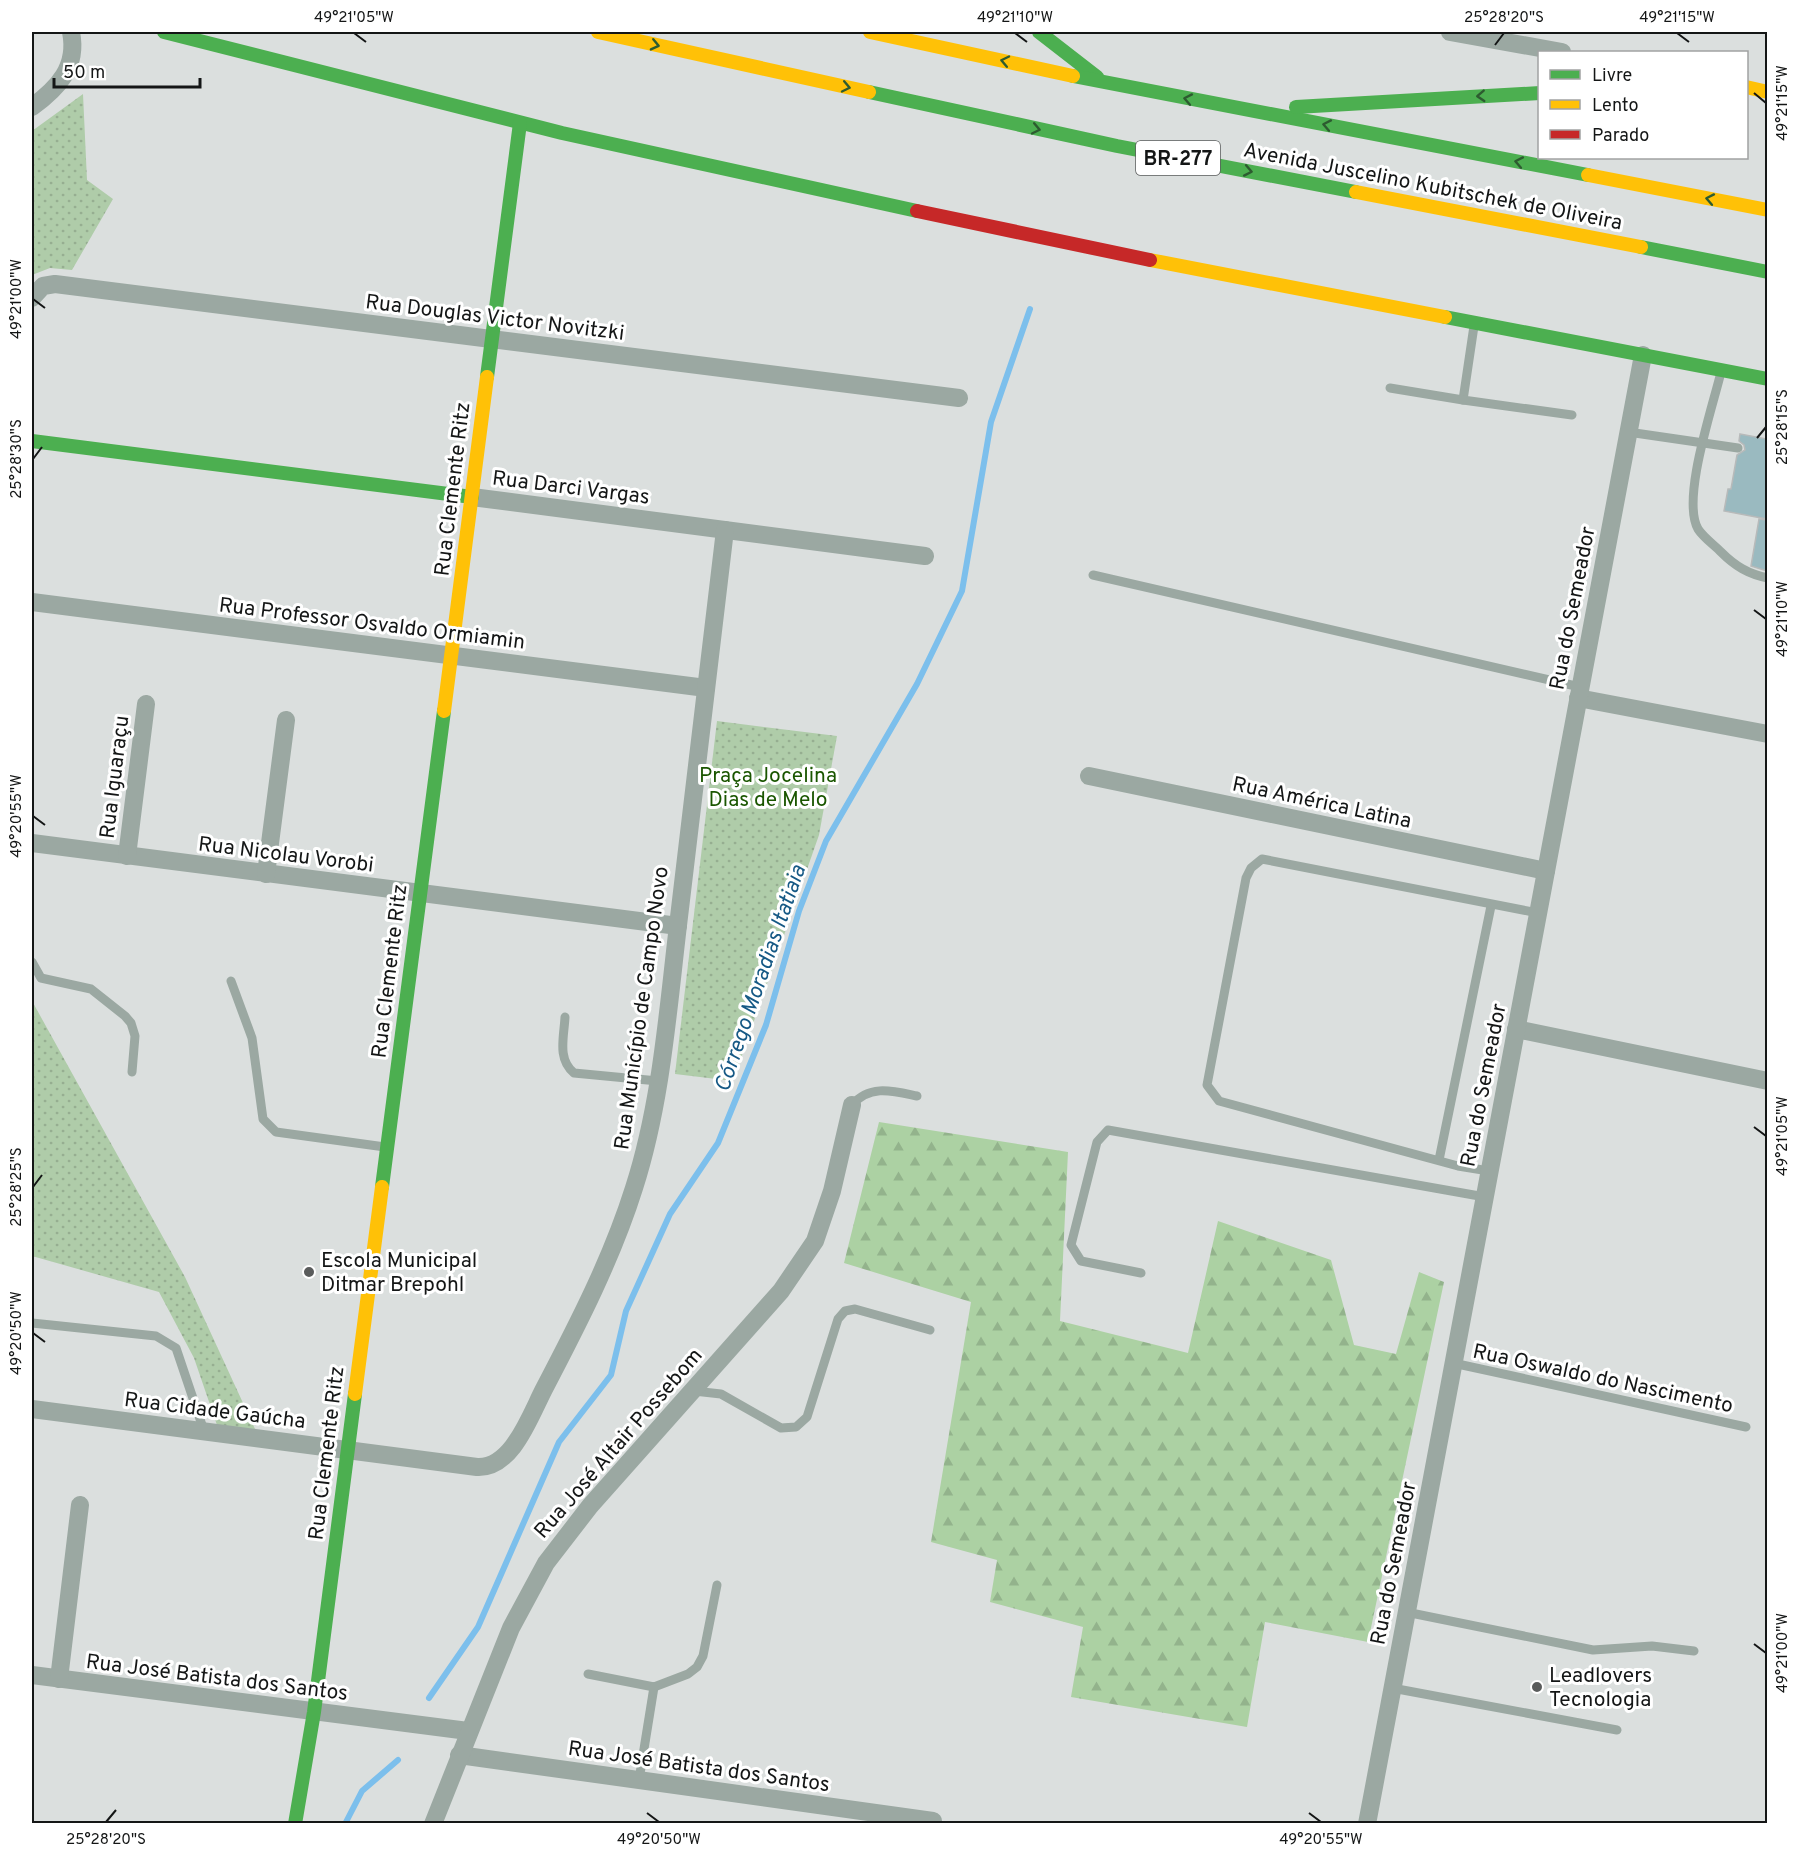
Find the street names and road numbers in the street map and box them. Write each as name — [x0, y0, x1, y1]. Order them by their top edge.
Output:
street label: Avenida Juscelino Kubitschek de Oliveira — [1241, 137, 1624, 237]
road number: BR-277 — [1136, 141, 1220, 175]
street label: Rua Douglas Victor Novitzki — [364, 289, 626, 348]
street label: Rua Clemente Ritz — [429, 401, 478, 578]
street label: Rua Darci Vargas — [491, 465, 651, 512]
street label: Rua do Semeador — [1544, 524, 1603, 692]
street label: Rua Professor Osvaldo Ormiamin — [217, 592, 526, 657]
street label: Rua Iguaraçu — [95, 714, 136, 840]
street label: Rua América Latina — [1230, 771, 1414, 836]
street label: Rua Nicolau Vorobi — [197, 831, 375, 880]
street label: Rua Município de Campo Novo — [609, 865, 676, 1152]
street label: Rua Clemente Ritz — [366, 883, 415, 1060]
street label: Rua do Semeador — [1455, 1001, 1514, 1169]
street label: Rua Oswaldo do Nascimento — [1470, 1339, 1735, 1420]
street label: Rua José Altair Possebom — [529, 1343, 709, 1545]
street label: Rua Clemente Ritz — [303, 1365, 352, 1542]
street label: Rua Cidade Gaúcha — [123, 1387, 307, 1436]
street label: Rua do Semeador — [1365, 1479, 1424, 1647]
street label: Rua José Batista dos Santos — [84, 1649, 349, 1708]
street label: Rua José Batista dos Santos — [566, 1736, 831, 1799]

